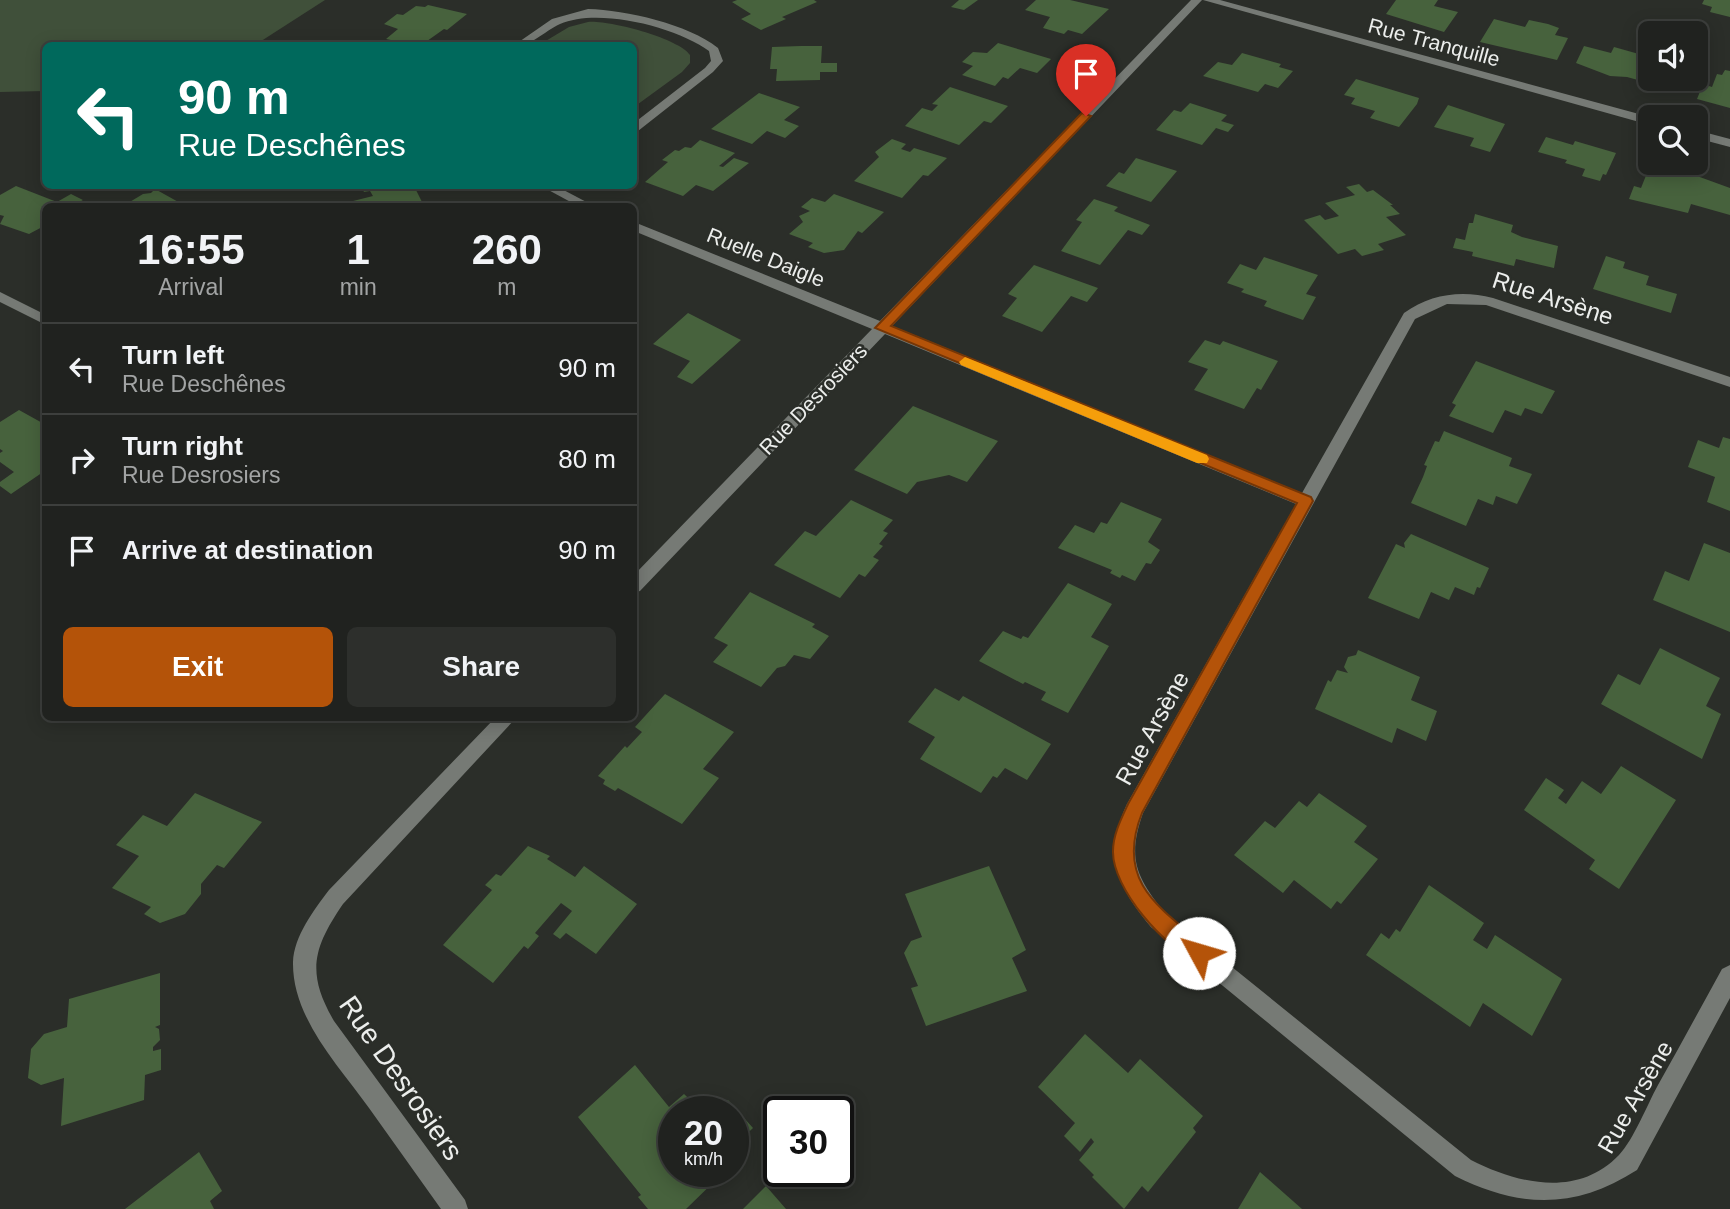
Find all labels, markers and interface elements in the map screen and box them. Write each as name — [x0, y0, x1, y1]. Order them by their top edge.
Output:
street label: Rue Tranquille — [1366, 13, 1502, 71]
map controls — [1638, 21, 1708, 175]
button: sound — [1638, 21, 1708, 91]
pin — [1056, 44, 1116, 116]
icon: arrive — [1067, 55, 1105, 93]
icon: left — [63, 70, 154, 161]
text: 90 m — [178, 70, 290, 124]
button: search — [1638, 105, 1708, 175]
text: Rue Deschênes — [178, 127, 406, 163]
street label: Ruelle Daigle — [704, 223, 828, 291]
text: 16:55 — [137, 226, 245, 273]
text: 1 — [346, 226, 370, 273]
text: 260 — [472, 226, 542, 273]
street label: Rue Arsène — [1489, 266, 1617, 330]
text: Arrival — [158, 274, 223, 300]
text: min — [340, 274, 377, 300]
text: m — [497, 274, 516, 300]
street label: Rue Desrosiers — [754, 339, 872, 459]
text: Turn left — [122, 340, 224, 370]
icon: left — [63, 350, 101, 388]
text: 90 m — [558, 353, 616, 383]
text: Rue Deschênes — [122, 371, 286, 397]
text: Turn right — [122, 431, 243, 461]
icon: right — [63, 441, 101, 479]
text: 80 m — [558, 444, 616, 474]
text: Rue Desrosiers — [122, 462, 281, 488]
icon: arrive — [63, 532, 101, 570]
text: Arrive at destination — [122, 535, 373, 565]
text: 90 m — [558, 535, 616, 565]
button: Exit — [63, 627, 333, 707]
button: Share — [347, 627, 616, 707]
street label: Rue Arsène — [1110, 667, 1194, 789]
position arrow — [1162, 916, 1236, 990]
street label: Rue Desrosiers — [333, 990, 469, 1166]
street label: Rue Arsène — [1592, 1036, 1678, 1158]
speed limit sign: 30 — [763, 1096, 854, 1187]
text: 20 — [684, 1113, 723, 1152]
text: km/h — [684, 1149, 723, 1169]

